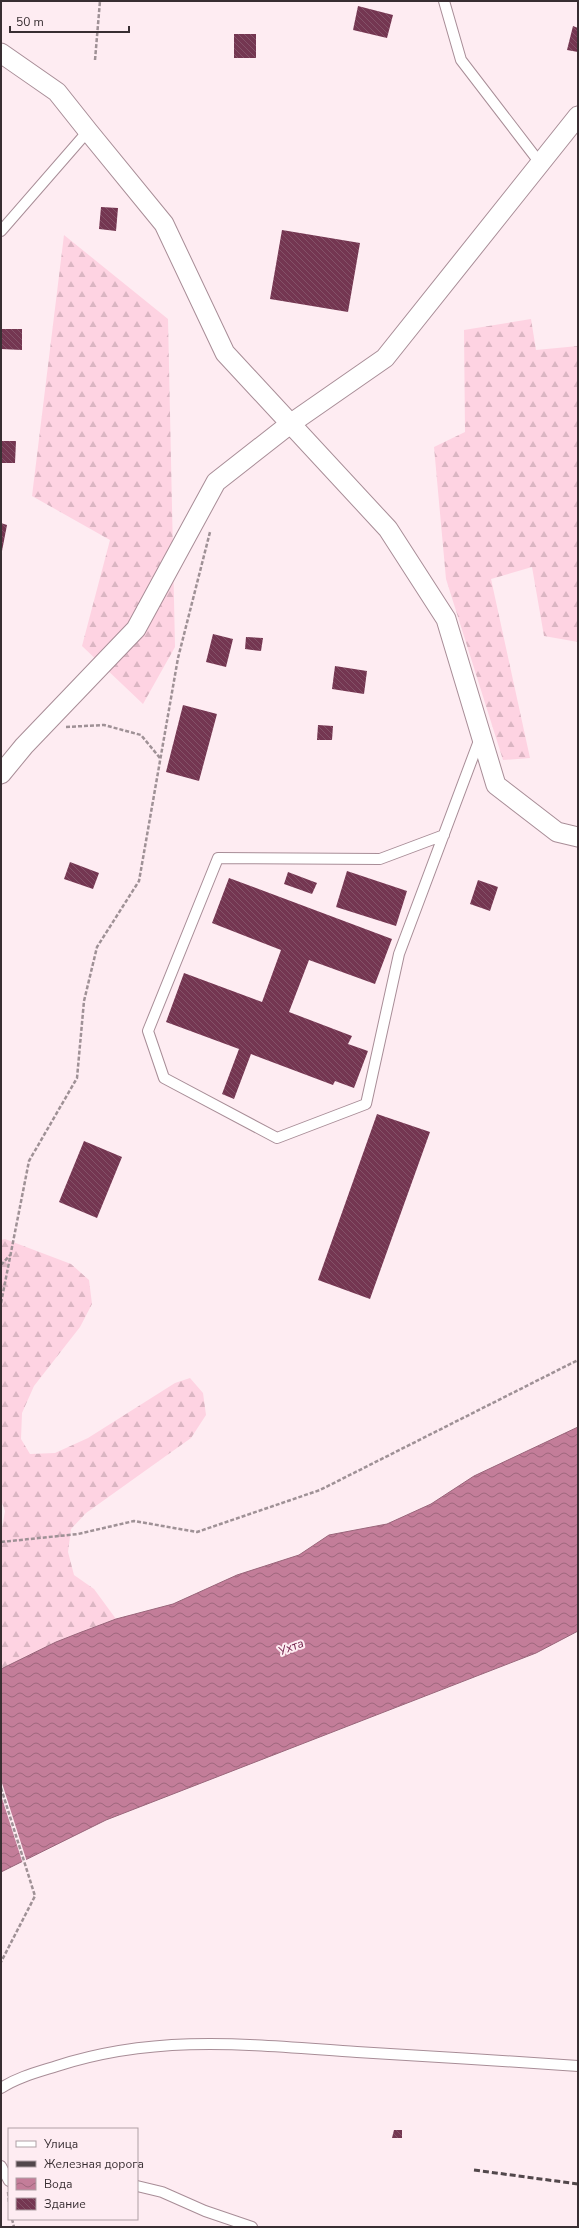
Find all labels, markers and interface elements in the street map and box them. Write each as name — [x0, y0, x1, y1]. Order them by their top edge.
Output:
scale bar — [10, 8, 129, 34]
text: 50 m — [16, 14, 44, 30]
water label: Ухта — [276, 1635, 306, 1659]
legend — [8, 2128, 138, 2220]
text: Улица — [43, 2136, 78, 2152]
text: Железная дорога — [44, 2156, 144, 2172]
text: Вода — [44, 2176, 72, 2192]
text: Здание — [44, 2196, 86, 2212]

